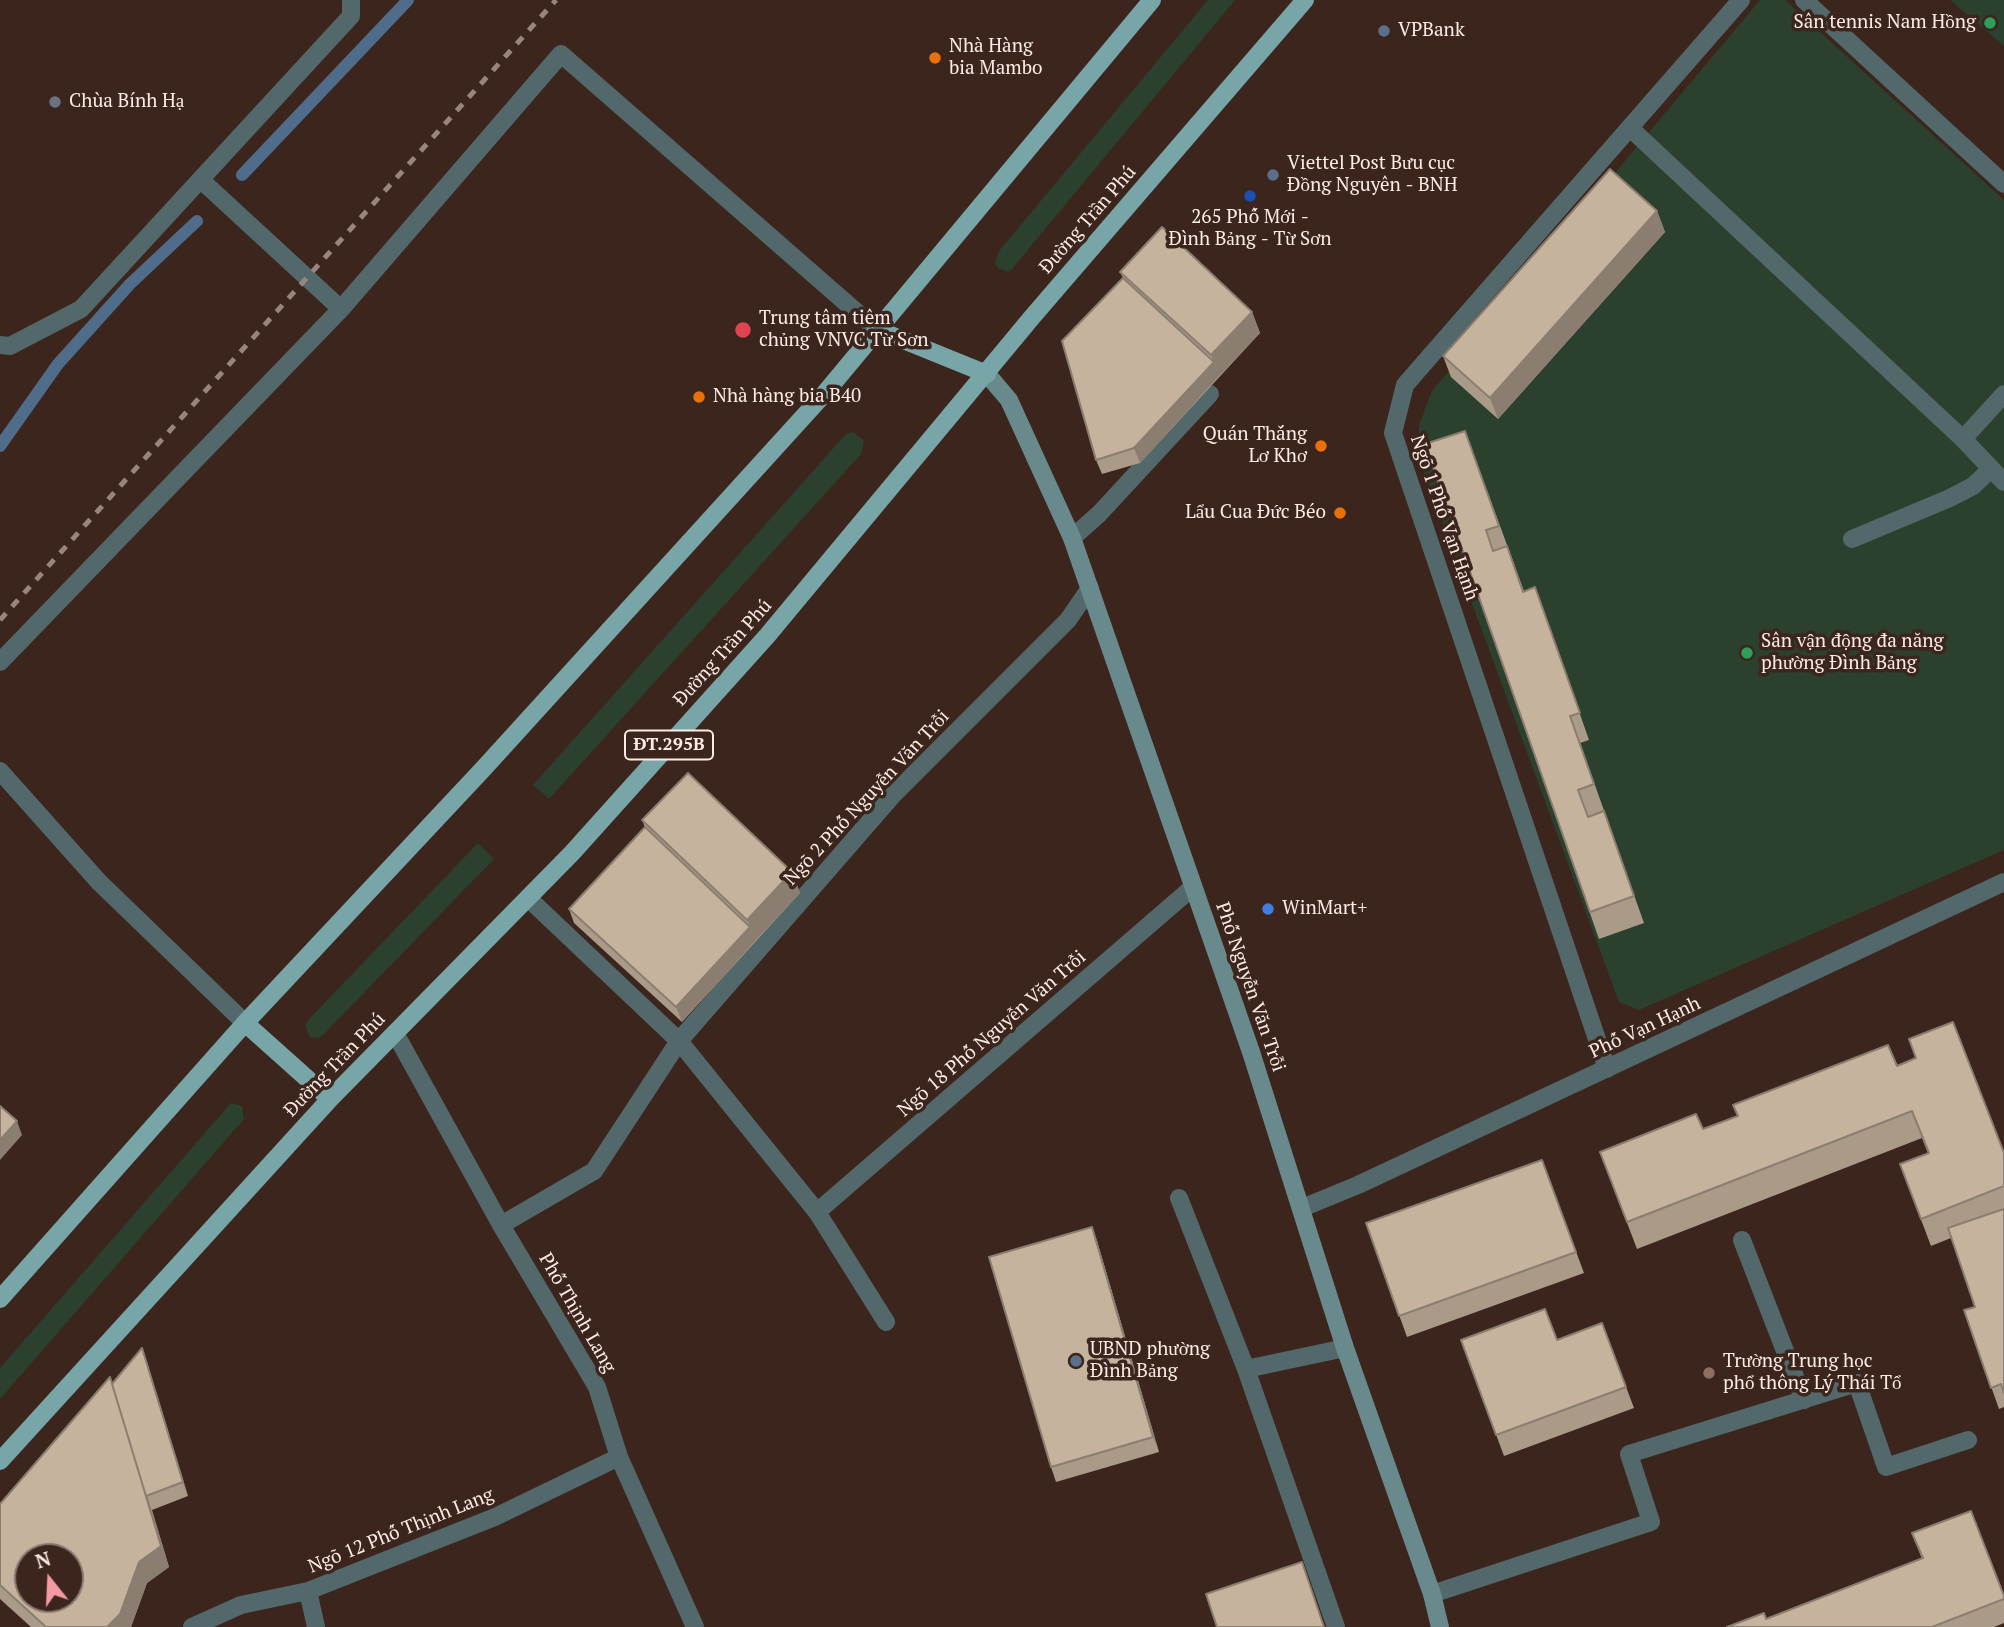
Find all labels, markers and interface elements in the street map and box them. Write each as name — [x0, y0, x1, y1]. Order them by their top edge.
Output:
place label: Sân tennis Nam Hồng — [1793, 12, 1976, 34]
marker: Sân tennis Nam Hồng — [1982, 15, 1998, 31]
place label: VPBank — [1398, 20, 1465, 42]
marker: VPBank — [1376, 23, 1392, 39]
place label: Nhà Hàng bia Mambo — [949, 36, 1043, 80]
marker: Nhà Hàng bia Mambo — [927, 50, 943, 66]
place label: Chùa Bính Hạ — [69, 91, 184, 113]
marker: Chùa Bính Hạ — [47, 94, 63, 110]
place label: Viettel Post Bưu cục Đồng Nguyên - BNH — [1287, 153, 1458, 197]
street label: Đường Trần Phú — [1035, 161, 1141, 279]
marker: Viettel Post Bưu cục Đồng Nguyên - BNH — [1265, 167, 1281, 183]
marker: 265 Phố Mới - Đình Bảng - Từ Sơn — [1242, 188, 1258, 204]
place label: 265 Phố Mới - Đình Bảng - Từ Sơn — [1168, 207, 1332, 251]
place label: Trung tâm tiêm chủng VNVC Từ Sơn — [759, 308, 929, 352]
marker: Trung tâm tiêm chủng VNVC Từ Sơn — [733, 320, 753, 340]
place label: Nhà hàng bia B40 — [713, 386, 861, 408]
marker: Nhà hàng bia B40 — [691, 389, 707, 405]
place label: Quán Thắng Lơ Khơ — [1203, 424, 1307, 468]
street label: Ngõ 1 Phố Vạn Hạnh — [1405, 432, 1483, 604]
marker: Quán Thắng Lơ Khơ — [1313, 438, 1329, 454]
place label: Lẩu Cua Đức Béo — [1185, 502, 1326, 524]
marker: Lẩu Cua Đức Béo — [1332, 505, 1348, 521]
street label: Đường Trần Phú — [669, 595, 777, 711]
place label: Sân vận động đa năng phường Đình Bảng — [1761, 631, 1944, 675]
marker: Sân vận động đa năng phường Đình Bảng — [1739, 645, 1755, 661]
street label: Ngõ 2 Phố Nguyễn Văn Trỗi — [780, 706, 954, 890]
road number: ĐT.295B — [625, 730, 713, 760]
place label: WinMart+ — [1282, 898, 1367, 920]
street label: Phố Nguyễn Văn Trỗi — [1210, 899, 1290, 1075]
marker: WinMart+ — [1260, 901, 1276, 917]
street label: Ngõ 18 Phố Nguyễn Văn Trỗi — [893, 946, 1091, 1122]
street label: Phố Vạn Hạnh — [1586, 992, 1704, 1064]
street label: Đường Trần Phú — [280, 1008, 390, 1122]
street label: Phố Thịnh Lang — [534, 1249, 620, 1377]
place label: UBND phường Đình Bảng — [1090, 1339, 1210, 1383]
place label: Trường Trung học phổ thông Lý Thái Tổ — [1723, 1351, 1901, 1395]
marker: UBND phường Đình Bảng — [1068, 1353, 1084, 1369]
marker: Trường Trung học phổ thông Lý Thái Tổ — [1701, 1365, 1717, 1381]
street label: Ngõ 12 Phố Thịnh Lang — [305, 1483, 497, 1579]
north arrow — [14, 1543, 84, 1613]
text: N — [32, 1545, 54, 1574]

